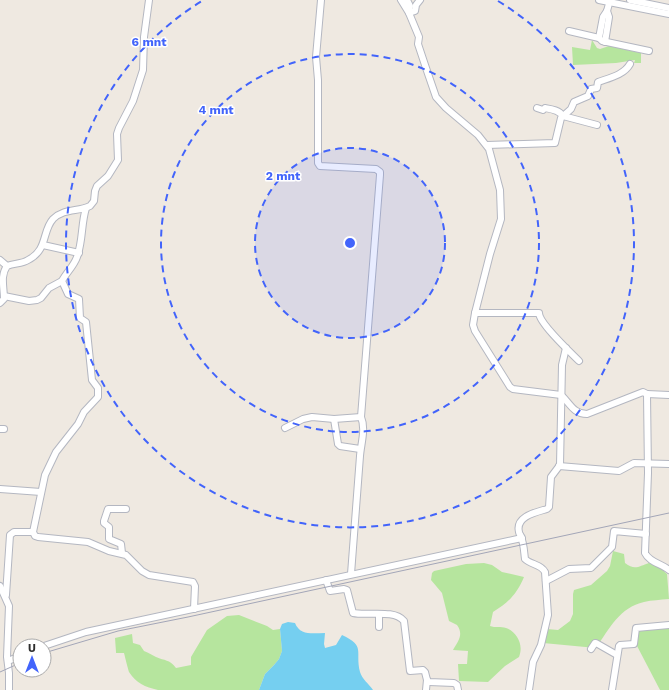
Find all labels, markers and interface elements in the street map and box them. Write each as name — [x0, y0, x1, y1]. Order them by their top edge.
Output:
text: 6 mnt — [132, 35, 167, 49]
text: 4 mnt — [198, 103, 234, 117]
text: 2 mnt — [266, 169, 301, 183]
centre of rings — [343, 236, 357, 250]
north arrow — [12, 638, 52, 678]
text: U — [28, 642, 36, 655]

